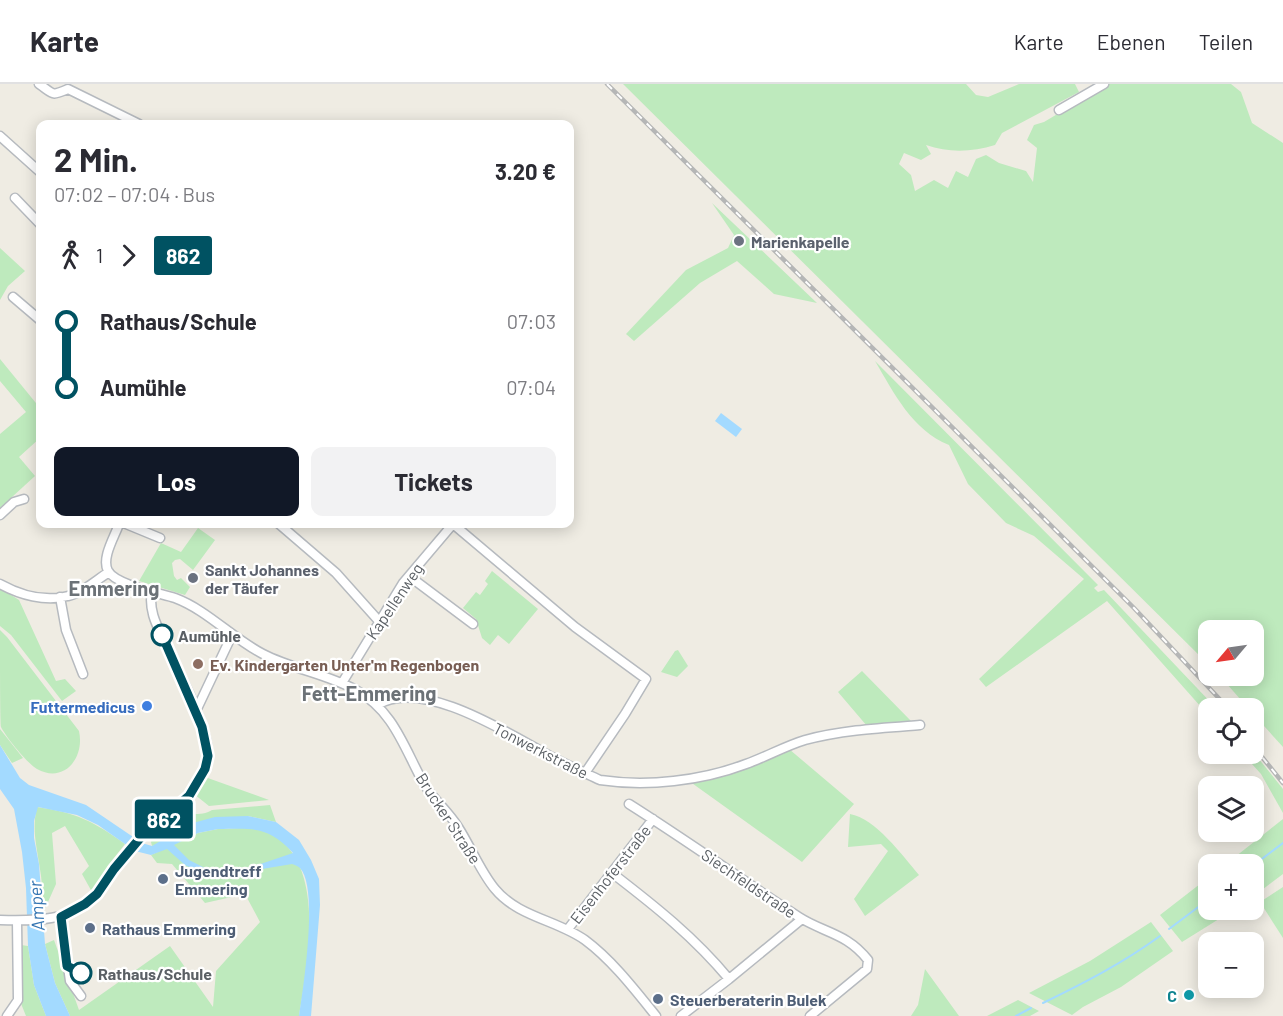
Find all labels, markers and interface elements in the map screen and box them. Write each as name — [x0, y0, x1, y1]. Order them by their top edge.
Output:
text: Karte — [30, 24, 99, 58]
text: Karte — [1014, 29, 1064, 54]
text: Ebenen — [1097, 29, 1166, 54]
text: Teilen — [1199, 29, 1253, 54]
text: 2 Min. — [54, 139, 138, 179]
text: 3.20 € — [495, 158, 556, 184]
text: 07:02 – 07:04 · Bus — [54, 182, 215, 206]
place label: Marienkapelle — [751, 232, 850, 251]
marker: Marienkapelle — [732, 234, 746, 248]
icon: walk — [54, 239, 87, 272]
icon: forward — [112, 239, 145, 272]
text: 1 — [96, 243, 103, 267]
text: 862 — [166, 243, 200, 268]
text: Rathaus/Schule — [100, 308, 257, 334]
text: 07:03 — [507, 309, 556, 333]
text: Aumühle — [100, 374, 187, 400]
text: 07:04 — [506, 375, 556, 399]
button: Los — [54, 447, 299, 516]
button: Tickets — [311, 447, 556, 516]
street label: Kapellenweg — [362, 559, 426, 643]
place label: Sankt Johannes der Täufer — [205, 560, 319, 597]
marker: Sankt Johannes der Täufer — [186, 571, 200, 585]
district label: Emmering — [69, 576, 159, 600]
north arrow — [1198, 620, 1264, 686]
map controls — [1198, 620, 1264, 998]
marker: Aumühle — [151, 624, 173, 646]
place label: Aumühle — [178, 626, 241, 645]
place label: Ev. Kindergarten Unter'm Regenbogen — [210, 655, 479, 674]
marker: Ev. Kindergarten Unter'm Regenbogen — [191, 657, 205, 671]
district label: Fett-Emmering — [302, 681, 436, 705]
place label: Futtermedicus — [30, 697, 135, 716]
button: locate — [1198, 698, 1264, 764]
marker: Futtermedicus — [140, 699, 154, 713]
street label: Tonwerkstraße — [491, 718, 591, 782]
street label: Brucker Straße — [413, 769, 485, 867]
button: layers — [1198, 776, 1264, 842]
line badge: 862 — [130, 800, 198, 838]
text: 862 — [147, 807, 181, 832]
street label: Eisenhoferstraße — [566, 821, 654, 927]
street label: Siechfeldstraße — [698, 844, 800, 922]
button: + — [1198, 854, 1264, 920]
place label: Jugendtreff Emmering — [175, 861, 261, 898]
marker: Jugendtreff Emmering — [156, 872, 170, 886]
water label: Amper — [23, 880, 49, 932]
place label: Rathaus Emmering — [102, 919, 236, 938]
marker: Rathaus Emmering — [83, 921, 97, 935]
button: − — [1198, 932, 1264, 998]
marker: Rathaus/Schule — [70, 962, 92, 984]
place label: Rathaus/Schule — [98, 964, 212, 983]
place label: C — [1167, 986, 1177, 1005]
marker: C — [1182, 988, 1196, 1002]
place label: Steuerberaterin Bulek — [670, 990, 827, 1009]
marker: Steuerberaterin Bulek — [651, 992, 665, 1006]

